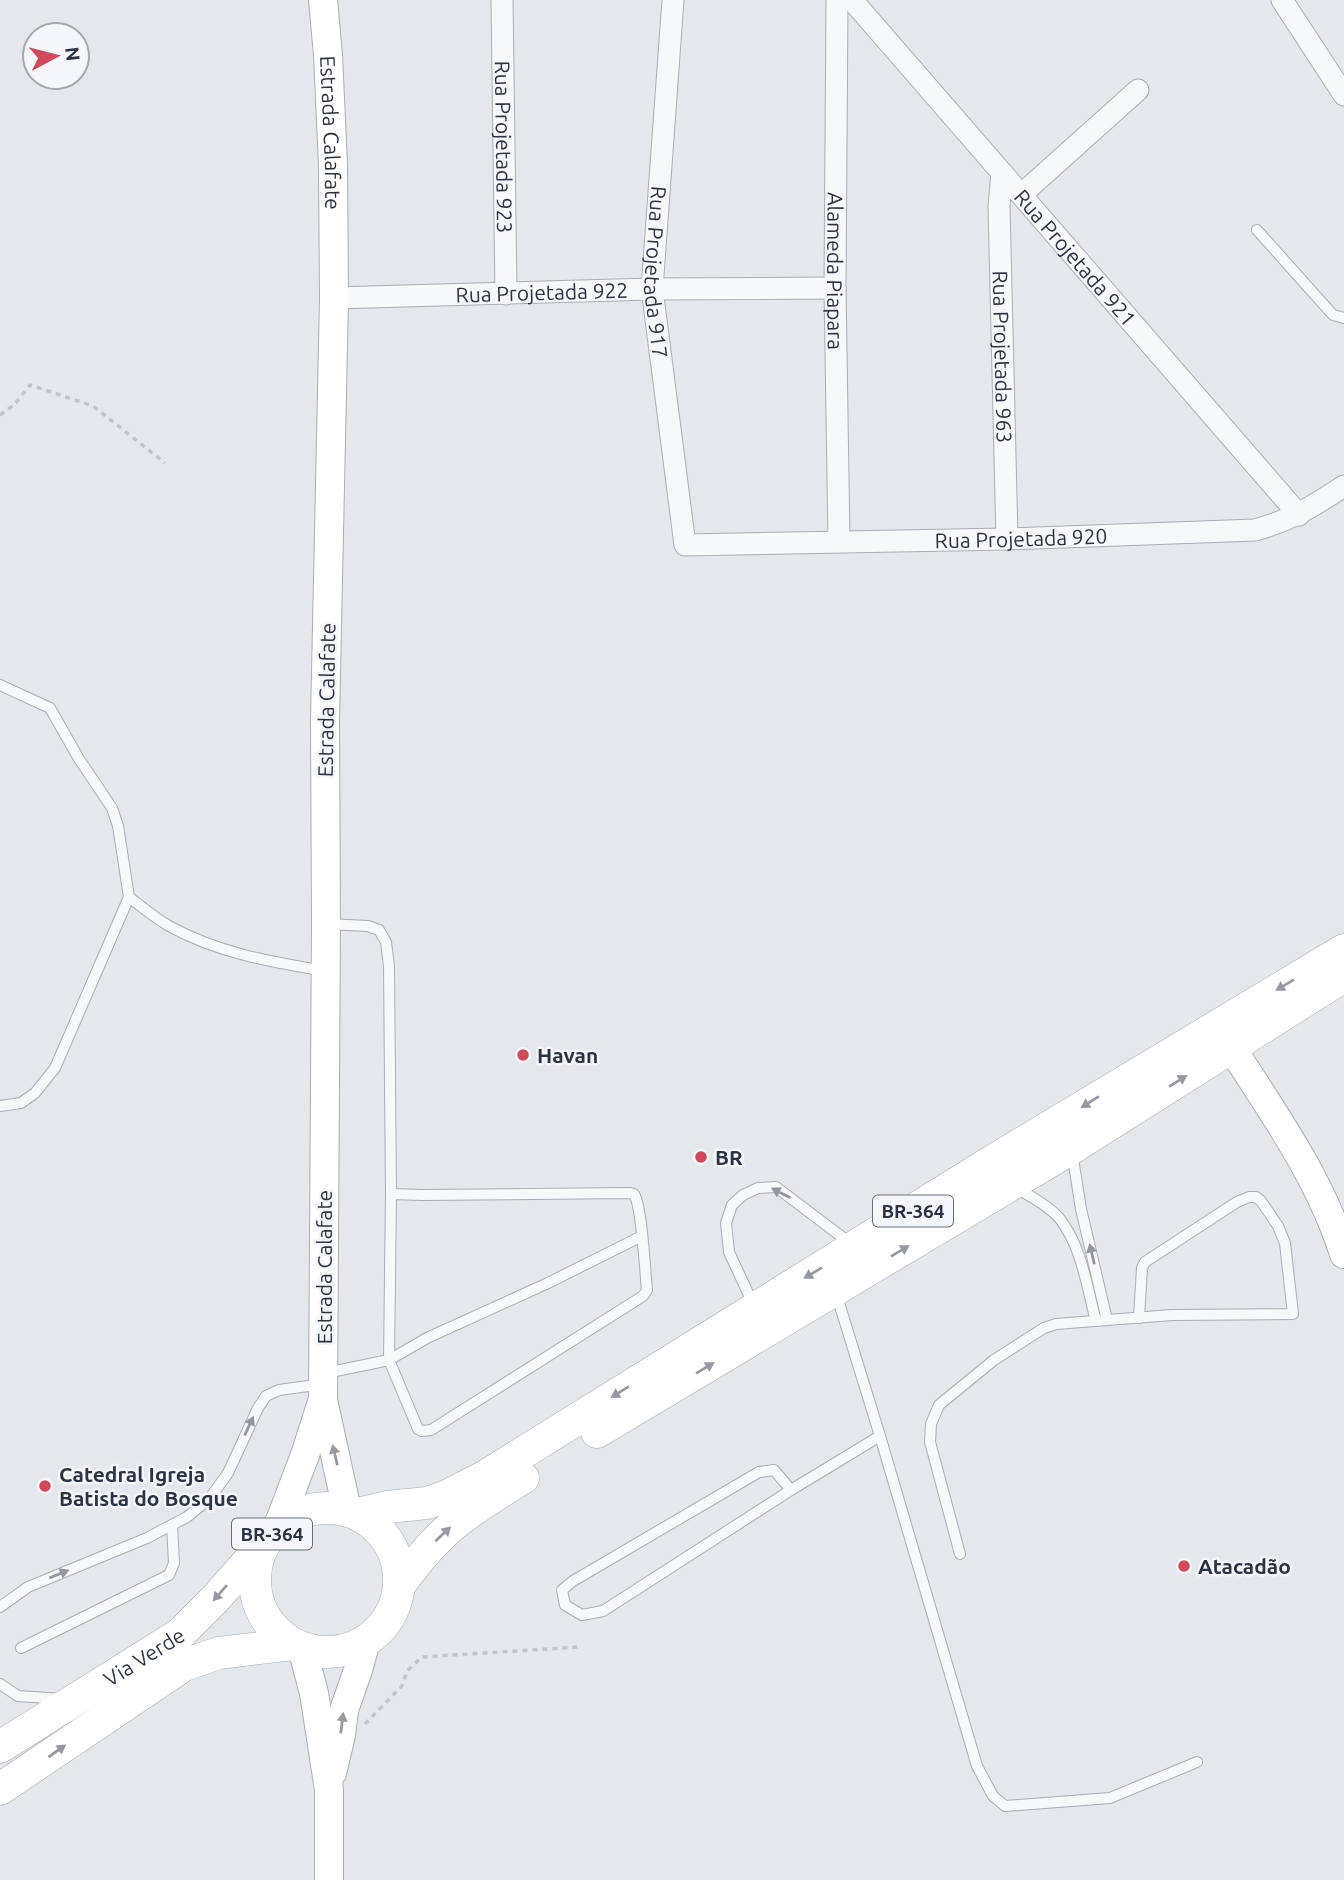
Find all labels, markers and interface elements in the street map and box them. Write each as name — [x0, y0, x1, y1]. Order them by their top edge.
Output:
north arrow — [21, 21, 91, 91]
text: N — [61, 46, 85, 62]
street label: Estrada Calafate — [316, 55, 345, 210]
street label: Rua Projetada 923 — [491, 60, 517, 234]
street label: Rua Projetada 921 — [1010, 184, 1141, 331]
street label: Rua Projetada 917 — [639, 185, 673, 360]
street label: Alameda Piapara — [823, 192, 848, 350]
street label: Rua Projetada 963 — [989, 270, 1017, 443]
street label: Rua Projetada 922 — [455, 278, 629, 307]
street label: Rua Projetada 920 — [934, 523, 1108, 552]
street label: Estrada Calafate — [313, 623, 339, 777]
one-way arrow — [1276, 978, 1295, 991]
place label: Havan — [537, 1043, 598, 1067]
marker: Havan — [515, 1047, 531, 1063]
one-way arrow — [1168, 1074, 1187, 1087]
one-way arrow — [1081, 1096, 1100, 1109]
place label: BR — [715, 1145, 743, 1169]
marker: BR — [693, 1149, 709, 1165]
one-way arrow — [771, 1187, 791, 1199]
street label: Estrada Calafate — [312, 1190, 336, 1344]
road number: BR-364 — [873, 1196, 953, 1226]
one-way arrow — [1086, 1243, 1097, 1265]
one-way arrow — [891, 1245, 910, 1258]
one-way arrow — [804, 1266, 823, 1279]
one-way arrow — [695, 1361, 714, 1374]
one-way arrow — [610, 1386, 629, 1399]
one-way arrow — [244, 1416, 255, 1436]
one-way arrow — [330, 1444, 341, 1466]
place label: Catedral Igreja Batista do Bosque — [59, 1462, 238, 1510]
marker: Catedral Igreja Batista do Bosque — [37, 1478, 53, 1494]
road number: BR-364 — [232, 1518, 312, 1550]
one-way arrow — [434, 1527, 451, 1543]
place label: Atacadão — [1198, 1554, 1291, 1578]
marker: Atacadão — [1176, 1558, 1192, 1574]
one-way arrow — [49, 1569, 70, 1580]
one-way arrow — [213, 1585, 228, 1602]
street label: Via Verde — [99, 1622, 189, 1691]
one-way arrow — [337, 1712, 348, 1734]
one-way arrow — [48, 1744, 66, 1758]

